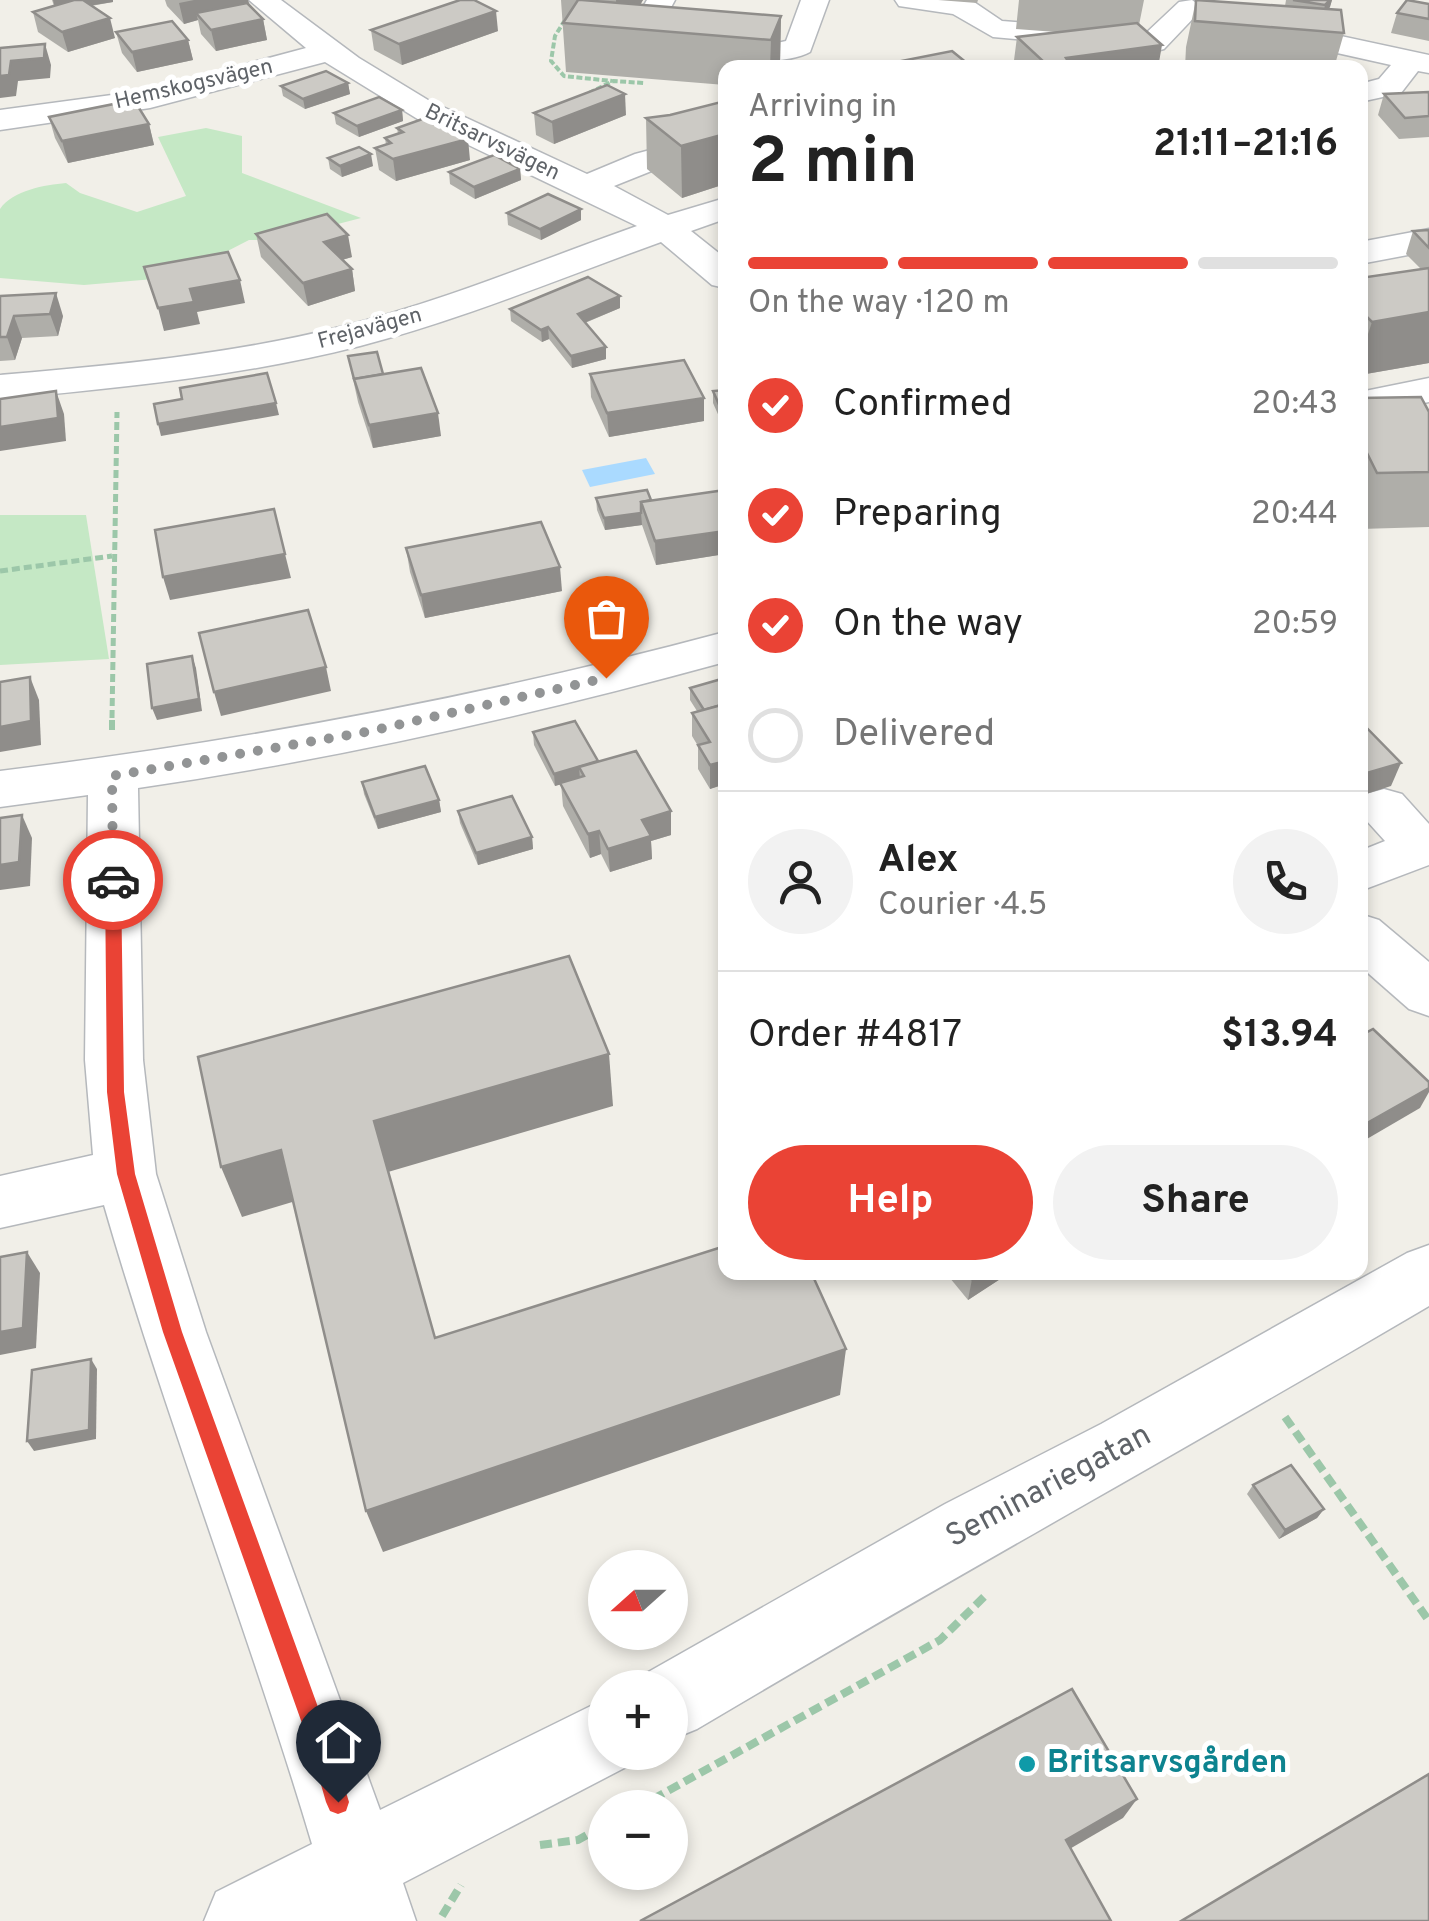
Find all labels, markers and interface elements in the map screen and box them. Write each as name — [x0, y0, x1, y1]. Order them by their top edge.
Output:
street label: Hemskogsvägen — [112, 54, 276, 116]
text: Arriving in — [748, 88, 897, 128]
street label: Britsarvsvägen — [420, 99, 564, 187]
text: 21:11–21:16 — [1153, 121, 1338, 170]
text: 2 min — [748, 124, 918, 206]
text: On the way · 120 m — [748, 284, 1010, 324]
street label: Frejavägen — [315, 302, 425, 356]
icon: check — [748, 378, 803, 433]
text: Confirmed — [833, 381, 1012, 430]
text: 20:43 — [1252, 385, 1338, 425]
icon: check — [748, 488, 803, 543]
text: Preparing — [833, 491, 1002, 540]
text: 20:44 — [1251, 495, 1338, 535]
pin — [564, 576, 649, 679]
icon: bag — [579, 591, 634, 646]
icon: check — [748, 598, 803, 653]
text: On the way — [833, 601, 1023, 650]
text: 20:59 — [1252, 605, 1338, 645]
text: Delivered — [833, 711, 995, 760]
button: person — [748, 829, 853, 934]
button: phone — [1233, 829, 1338, 934]
courier — [63, 830, 163, 930]
text: Alex — [878, 837, 958, 886]
icon: car — [86, 853, 141, 908]
text: Courier · 4.5 — [878, 886, 1047, 926]
text: Order #4817 — [748, 1012, 962, 1061]
text: $13.94 — [1221, 1012, 1338, 1061]
button: Help — [748, 1145, 1033, 1260]
button: Share — [1053, 1145, 1338, 1260]
street label: Seminariegatan — [940, 1416, 1158, 1558]
north arrow — [588, 1550, 688, 1650]
map controls — [588, 1550, 688, 1890]
button: + — [588, 1670, 688, 1770]
pin — [296, 1700, 381, 1803]
icon: home — [311, 1715, 366, 1770]
place label: Britsarvsgården — [1047, 1744, 1288, 1784]
marker: Britsarvsgården — [1016, 1753, 1038, 1775]
button: − — [588, 1790, 688, 1890]

